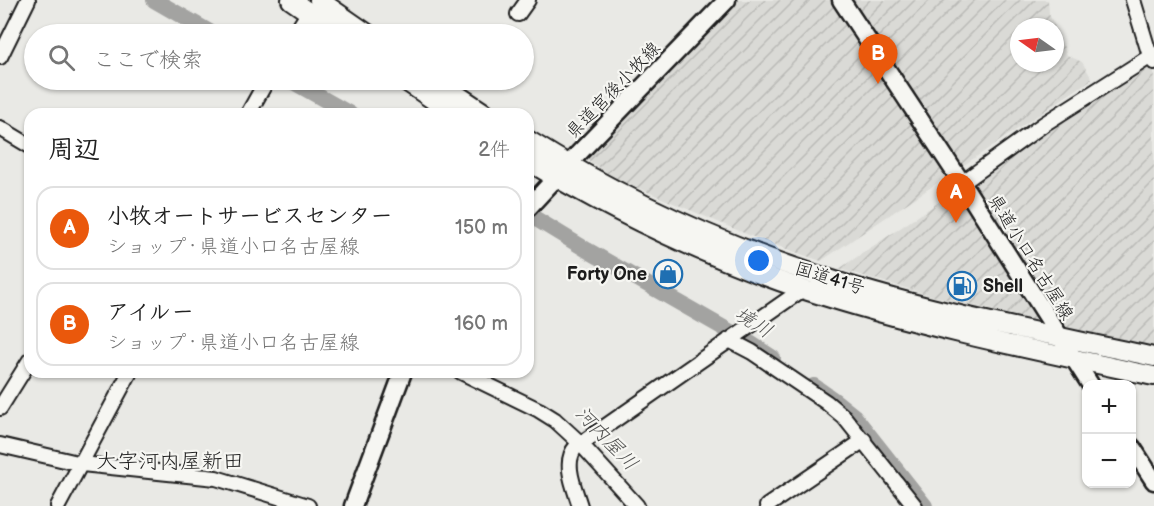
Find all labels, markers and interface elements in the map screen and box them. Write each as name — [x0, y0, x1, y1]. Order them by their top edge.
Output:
north arrow — [1010, 18, 1064, 72]
search box — [24, 24, 534, 90]
pin: B — [858, 34, 898, 84]
street label: 県道宮後小牧線 — [562, 38, 665, 143]
icon: search — [45, 41, 78, 74]
text: ここで検索 — [93, 47, 203, 74]
text: 周辺 — [48, 135, 100, 166]
text: 2件 — [478, 138, 510, 162]
pin: A — [936, 174, 976, 223]
street label: 県道小口名古屋線 — [984, 191, 1078, 324]
text: 小牧オートサービスセンター — [107, 203, 393, 230]
text: A — [63, 216, 76, 240]
text: 150 m — [455, 216, 508, 240]
text: ショップ · 県道小口名古屋線 — [107, 235, 359, 259]
your location — [744, 246, 773, 275]
shop icon: Forty One — [652, 258, 684, 290]
street label: 国道41号 — [792, 258, 867, 299]
place label: Forty One — [567, 264, 647, 285]
fuel station icon: Shell — [946, 270, 978, 302]
place label: Shell — [983, 276, 1023, 297]
text: アイルー — [107, 299, 194, 326]
water label: 境川 — [730, 302, 777, 344]
text: B — [62, 312, 77, 336]
text: 160 m — [454, 312, 508, 336]
text: ショップ · 県道小口名古屋線 — [107, 331, 359, 355]
map controls — [1082, 380, 1136, 488]
button: + — [1082, 380, 1136, 434]
water label: 河内屋川 — [570, 402, 643, 476]
button: − — [1082, 434, 1136, 488]
district label: 大字河内屋新田 — [97, 449, 244, 474]

